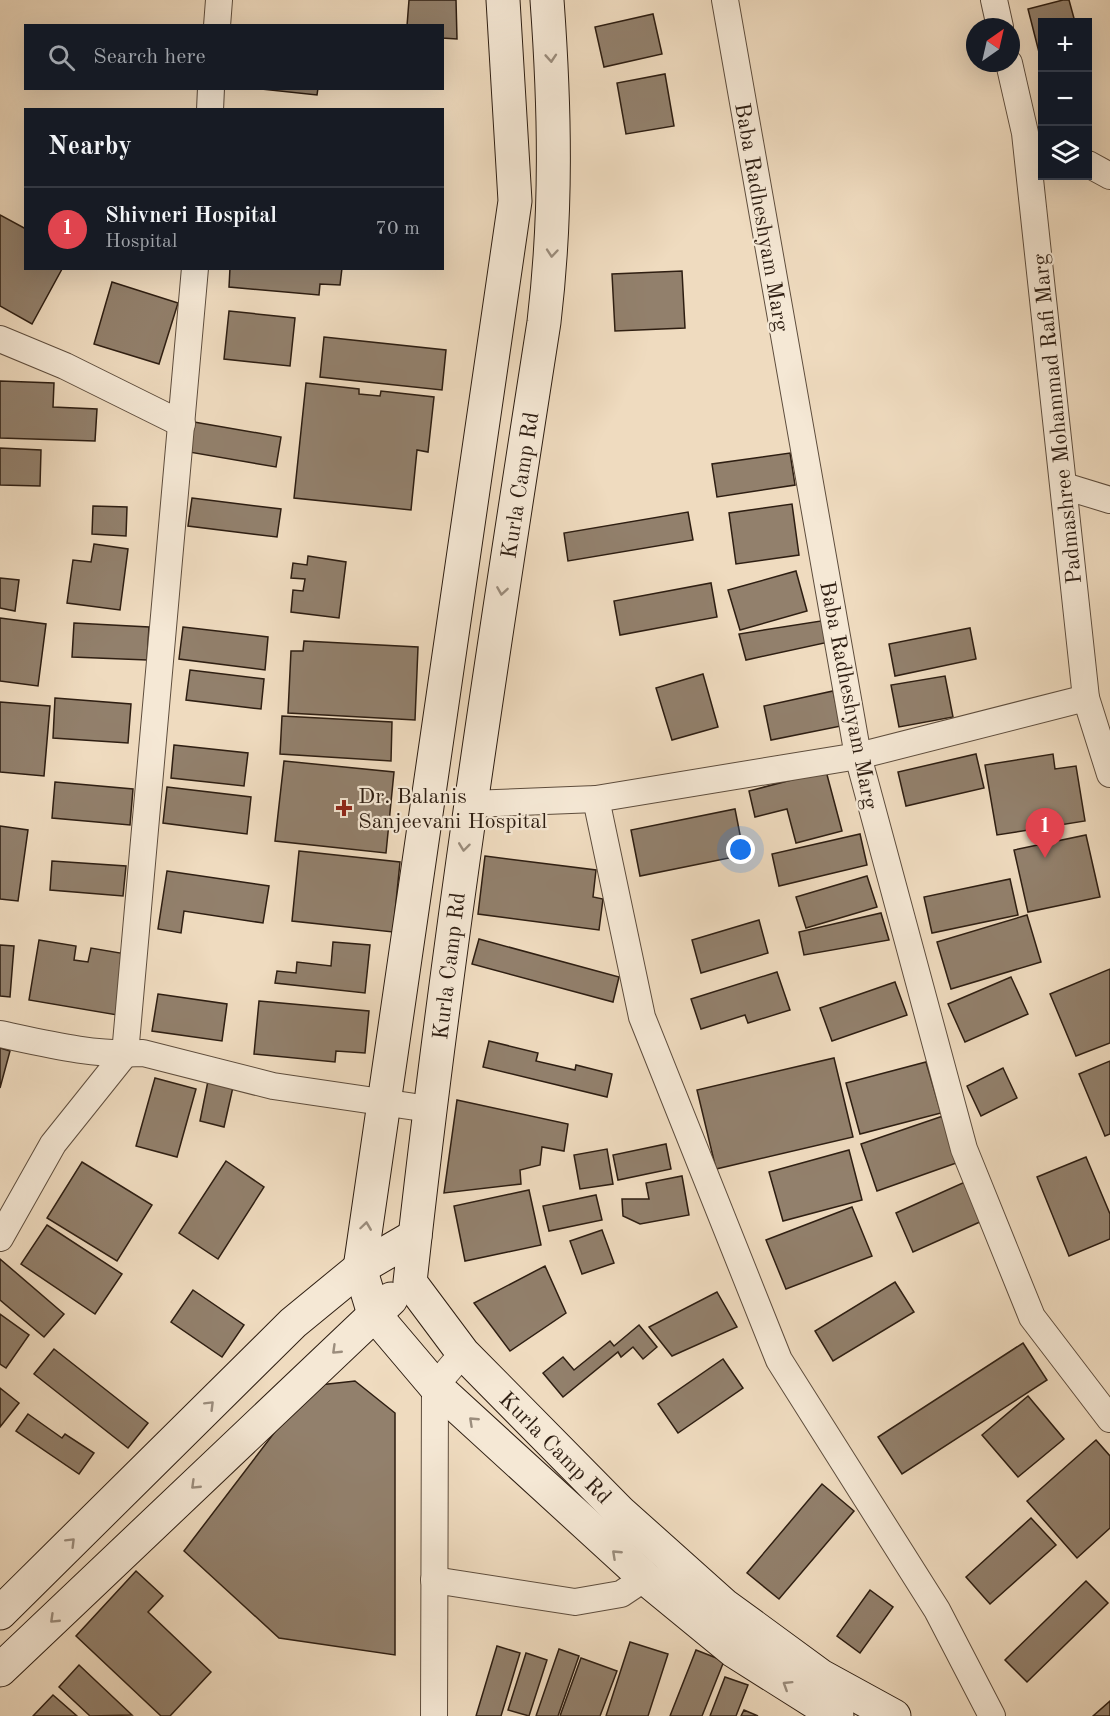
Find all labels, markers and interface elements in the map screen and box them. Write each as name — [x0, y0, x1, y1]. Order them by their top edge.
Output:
north arrow — [966, 18, 1020, 72]
map controls — [1038, 18, 1092, 180]
button: + — [1038, 18, 1092, 72]
search box — [24, 24, 444, 90]
icon: search — [45, 41, 78, 74]
text: Search here — [93, 46, 206, 68]
one-way arrow — [544, 54, 557, 63]
button: − — [1038, 72, 1092, 126]
street label: Baba Radheshyam Marg — [730, 101, 792, 333]
button: layers — [1038, 126, 1092, 180]
text: Nearby — [48, 134, 132, 160]
text: Shivneri Hospital — [105, 205, 277, 227]
text: 1 — [62, 219, 73, 239]
text: 70 m — [375, 219, 420, 239]
text: Hospital — [105, 232, 177, 252]
one-way arrow — [546, 249, 559, 258]
street label: Padmashree Mohammad Rafi Marg — [1030, 252, 1086, 585]
street label: Kurla Camp Rd — [499, 410, 543, 560]
street label: Baba Radheshyam Marg — [815, 580, 881, 811]
one-way arrow — [496, 586, 509, 596]
place label: Dr. Balanis Sanjeevani Hospital — [358, 786, 547, 833]
marker: Dr. Balanis Sanjeevani Hospital — [335, 799, 353, 817]
pin: 1 — [1026, 808, 1064, 858]
your location — [726, 835, 755, 864]
one-way arrow — [458, 842, 470, 851]
street label: Kurla Camp Rd — [430, 891, 470, 1041]
one-way arrow — [359, 1221, 372, 1230]
one-way arrow — [332, 1343, 343, 1354]
street label: Kurla Camp Rd — [494, 1388, 615, 1509]
one-way arrow — [203, 1401, 214, 1411]
one-way arrow — [470, 1417, 480, 1428]
one-way arrow — [191, 1478, 201, 1489]
one-way arrow — [65, 1538, 75, 1549]
one-way arrow — [612, 1550, 623, 1561]
one-way arrow — [50, 1612, 61, 1623]
one-way arrow — [783, 1681, 794, 1692]

